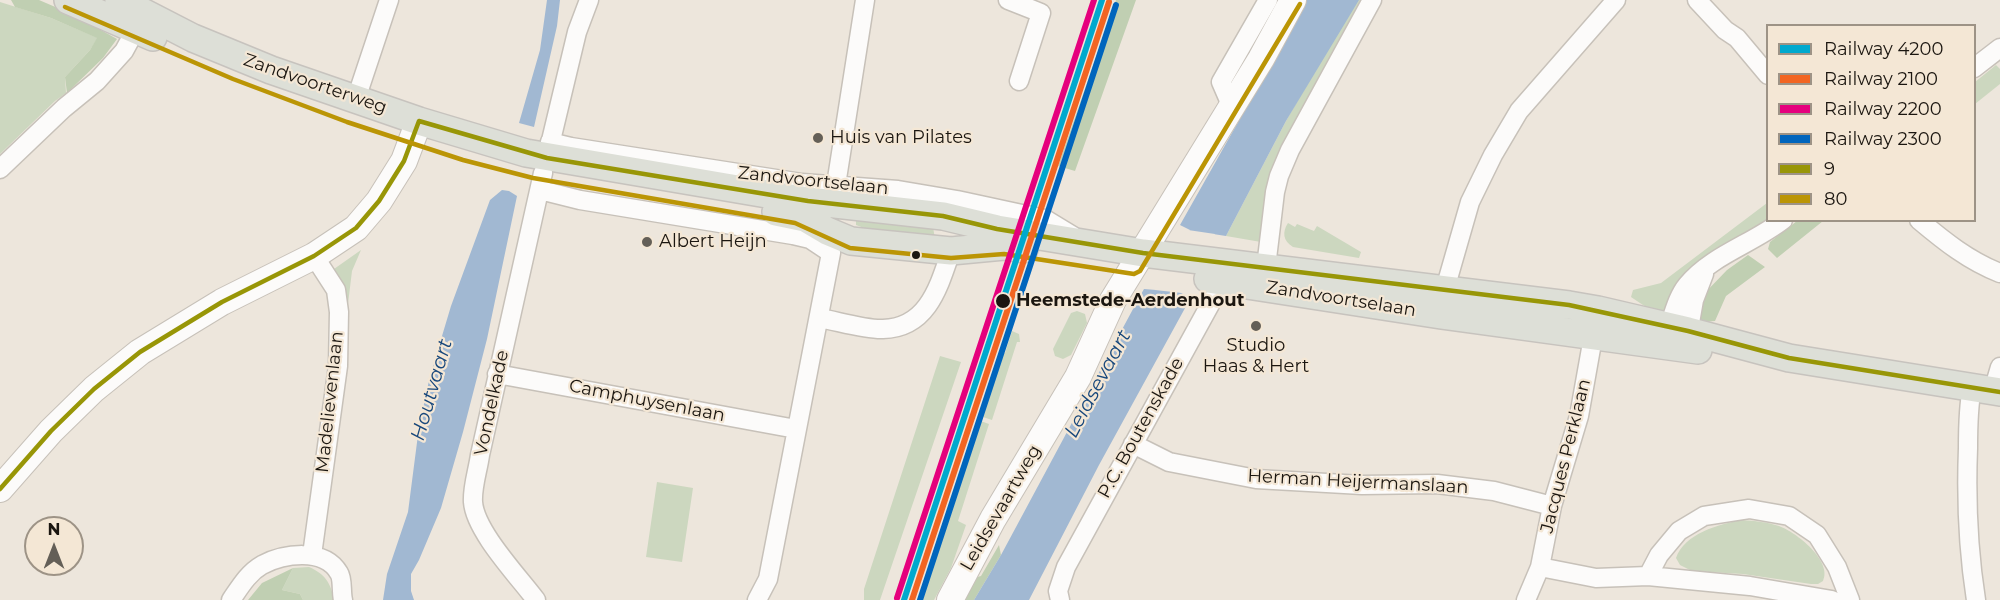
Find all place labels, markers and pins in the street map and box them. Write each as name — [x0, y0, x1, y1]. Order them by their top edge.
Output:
place label: Huis van Pilates — [830, 127, 972, 149]
marker: Huis van Pilates — [811, 131, 825, 145]
place label: Albert Heijn — [659, 231, 767, 253]
marker: Albert Heijn — [640, 235, 654, 249]
unlabelled marker — [910, 249, 922, 261]
place label: Heemstede-Aerdenhout — [1016, 290, 1245, 312]
marker: Heemstede-Aerdenhout — [994, 292, 1012, 310]
marker: Studio Haas & Hert — [1249, 319, 1263, 333]
place label: Studio Haas & Hert — [1203, 335, 1309, 378]

